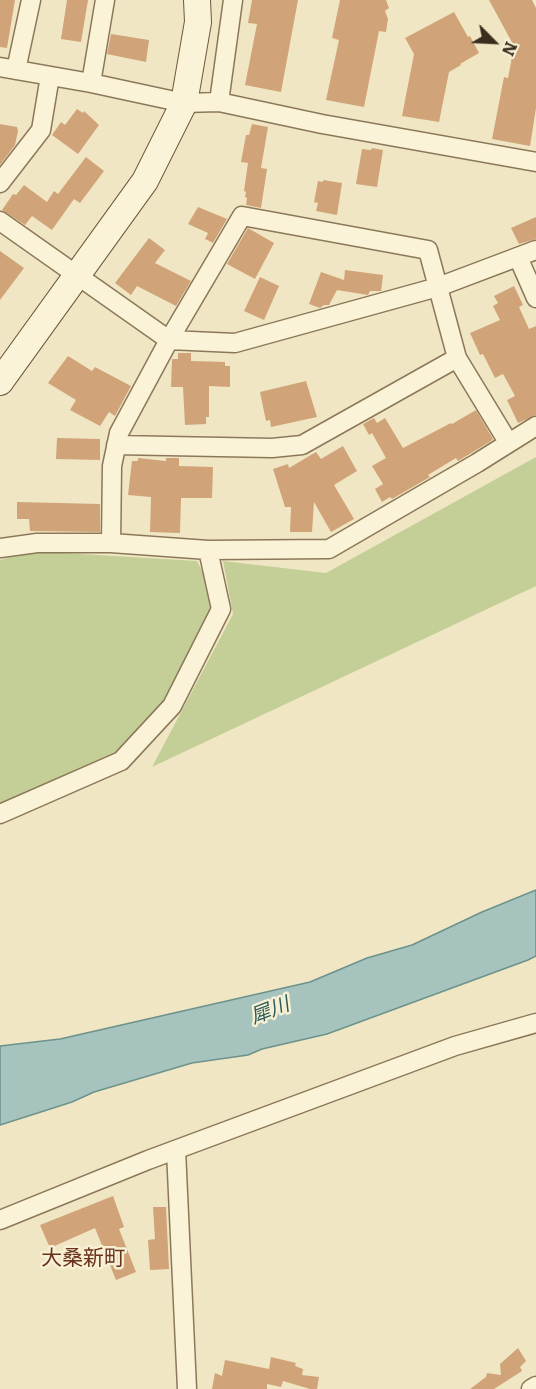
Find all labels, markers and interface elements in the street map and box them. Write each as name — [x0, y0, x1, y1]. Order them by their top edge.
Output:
north arrow — [464, 12, 524, 72]
text: N — [497, 38, 524, 60]
water label: 犀川 — [247, 993, 293, 1029]
district label: 大桑新町 — [41, 1246, 125, 1272]

